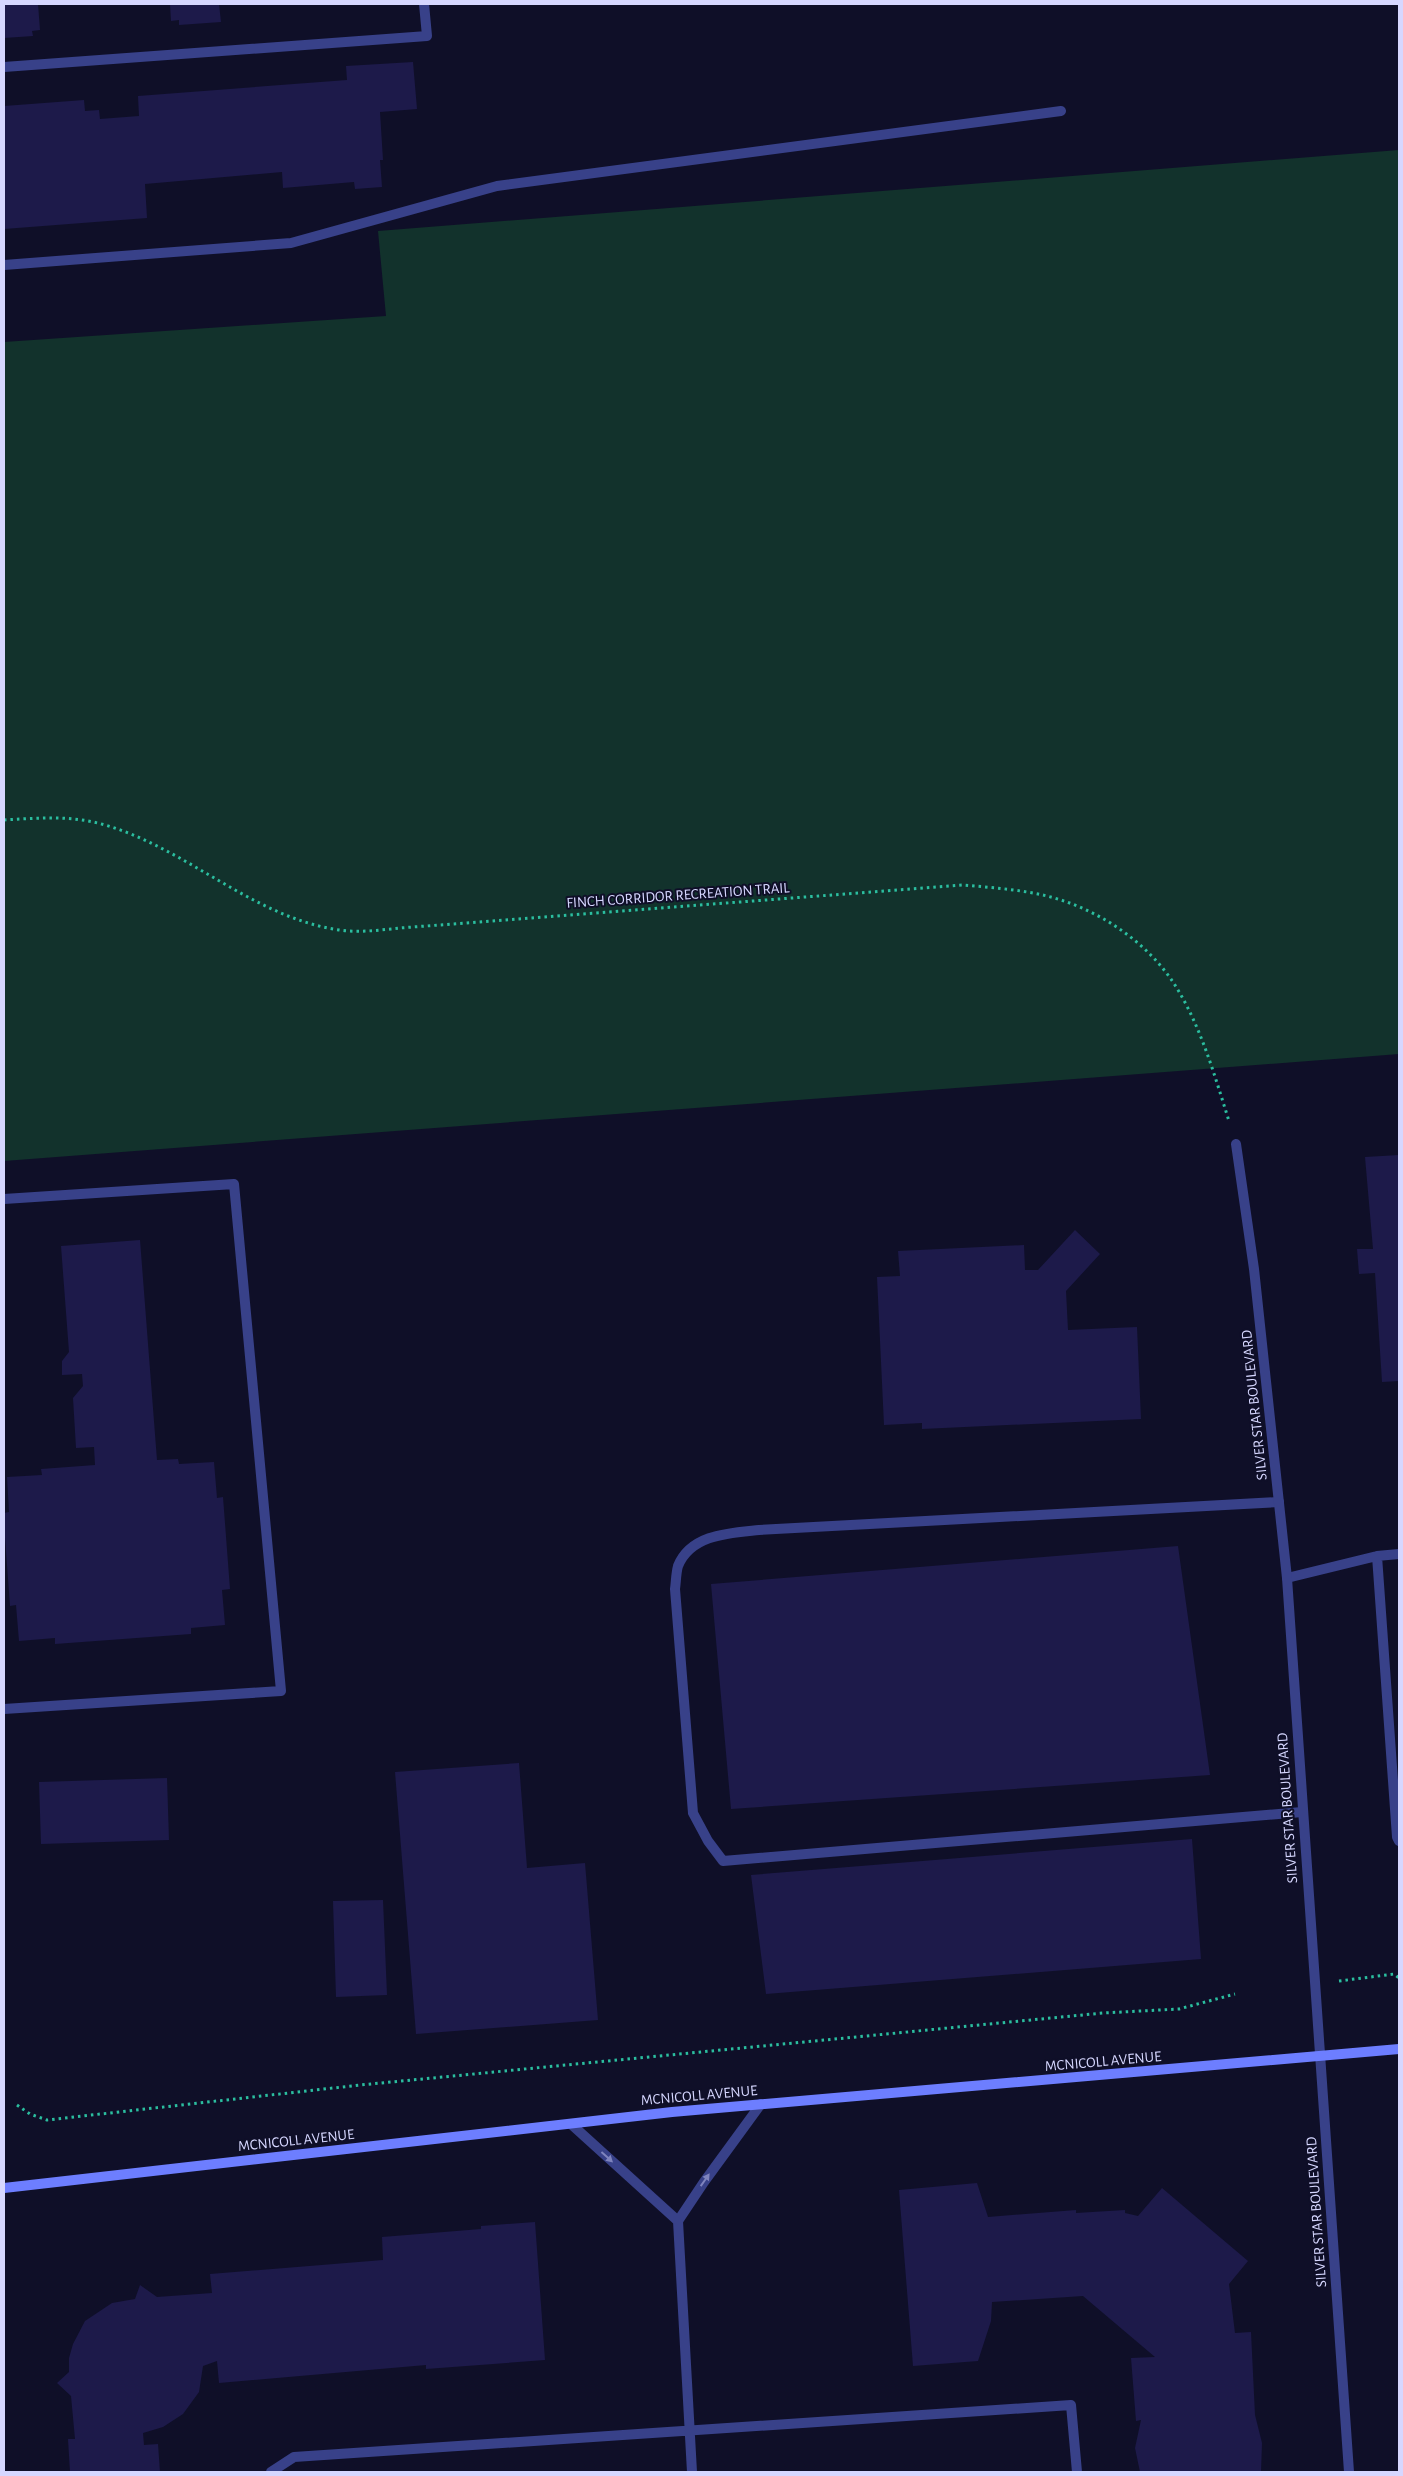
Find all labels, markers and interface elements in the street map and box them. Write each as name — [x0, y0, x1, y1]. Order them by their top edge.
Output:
street label: FINCH CORRIDOR RECREATION TRAIL — [566, 880, 791, 911]
street label: SILVER STAR BOULEVARD — [1239, 1329, 1270, 1481]
street label: SILVER STAR BOULEVARD — [1275, 1732, 1300, 1884]
street label: MCNICOLL AVENUE — [1044, 2049, 1162, 2074]
street label: MCNICOLL AVENUE — [640, 2083, 758, 2108]
street label: MCNICOLL AVENUE — [237, 2127, 355, 2154]
street label: SILVER STAR BOULEVARD — [1304, 2136, 1329, 2288]
one-way arrow — [601, 2151, 613, 2163]
one-way arrow — [700, 2174, 710, 2187]

